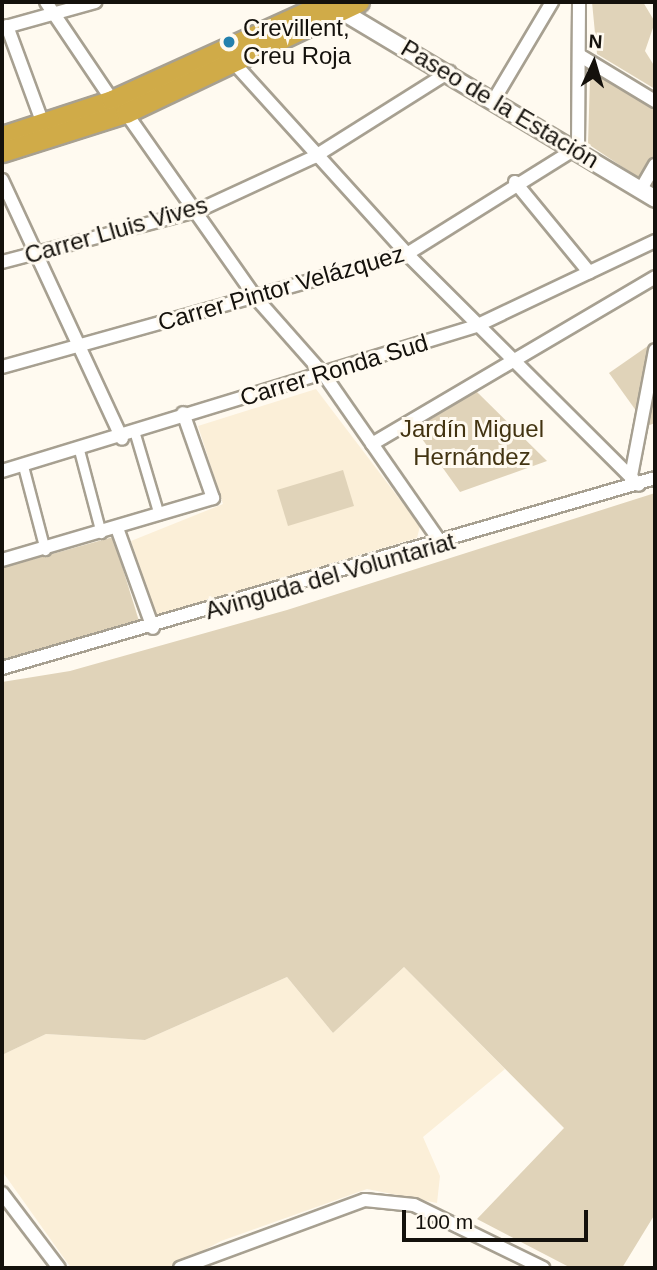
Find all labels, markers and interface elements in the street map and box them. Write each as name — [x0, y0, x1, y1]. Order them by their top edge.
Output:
place label: Crevillent, Creu Roja — [243, 14, 351, 70]
north arrow — [559, 28, 629, 98]
text: N — [588, 31, 603, 53]
marker: Crevillent, Creu Roja — [221, 34, 237, 50]
street label: Paseo de la Estación — [396, 34, 604, 174]
street label: Carrer Lluis Vives — [21, 190, 211, 270]
street label: Carrer Pintor Velázquez — [155, 239, 407, 337]
street label: Carrer Ronda Sud — [237, 328, 431, 412]
park label: Jardín Miguel Hernández — [400, 415, 544, 471]
street label: Avinguda del Voluntariat — [202, 527, 458, 625]
scale bar — [405, 1196, 590, 1240]
text: 100 m — [415, 1210, 473, 1233]

